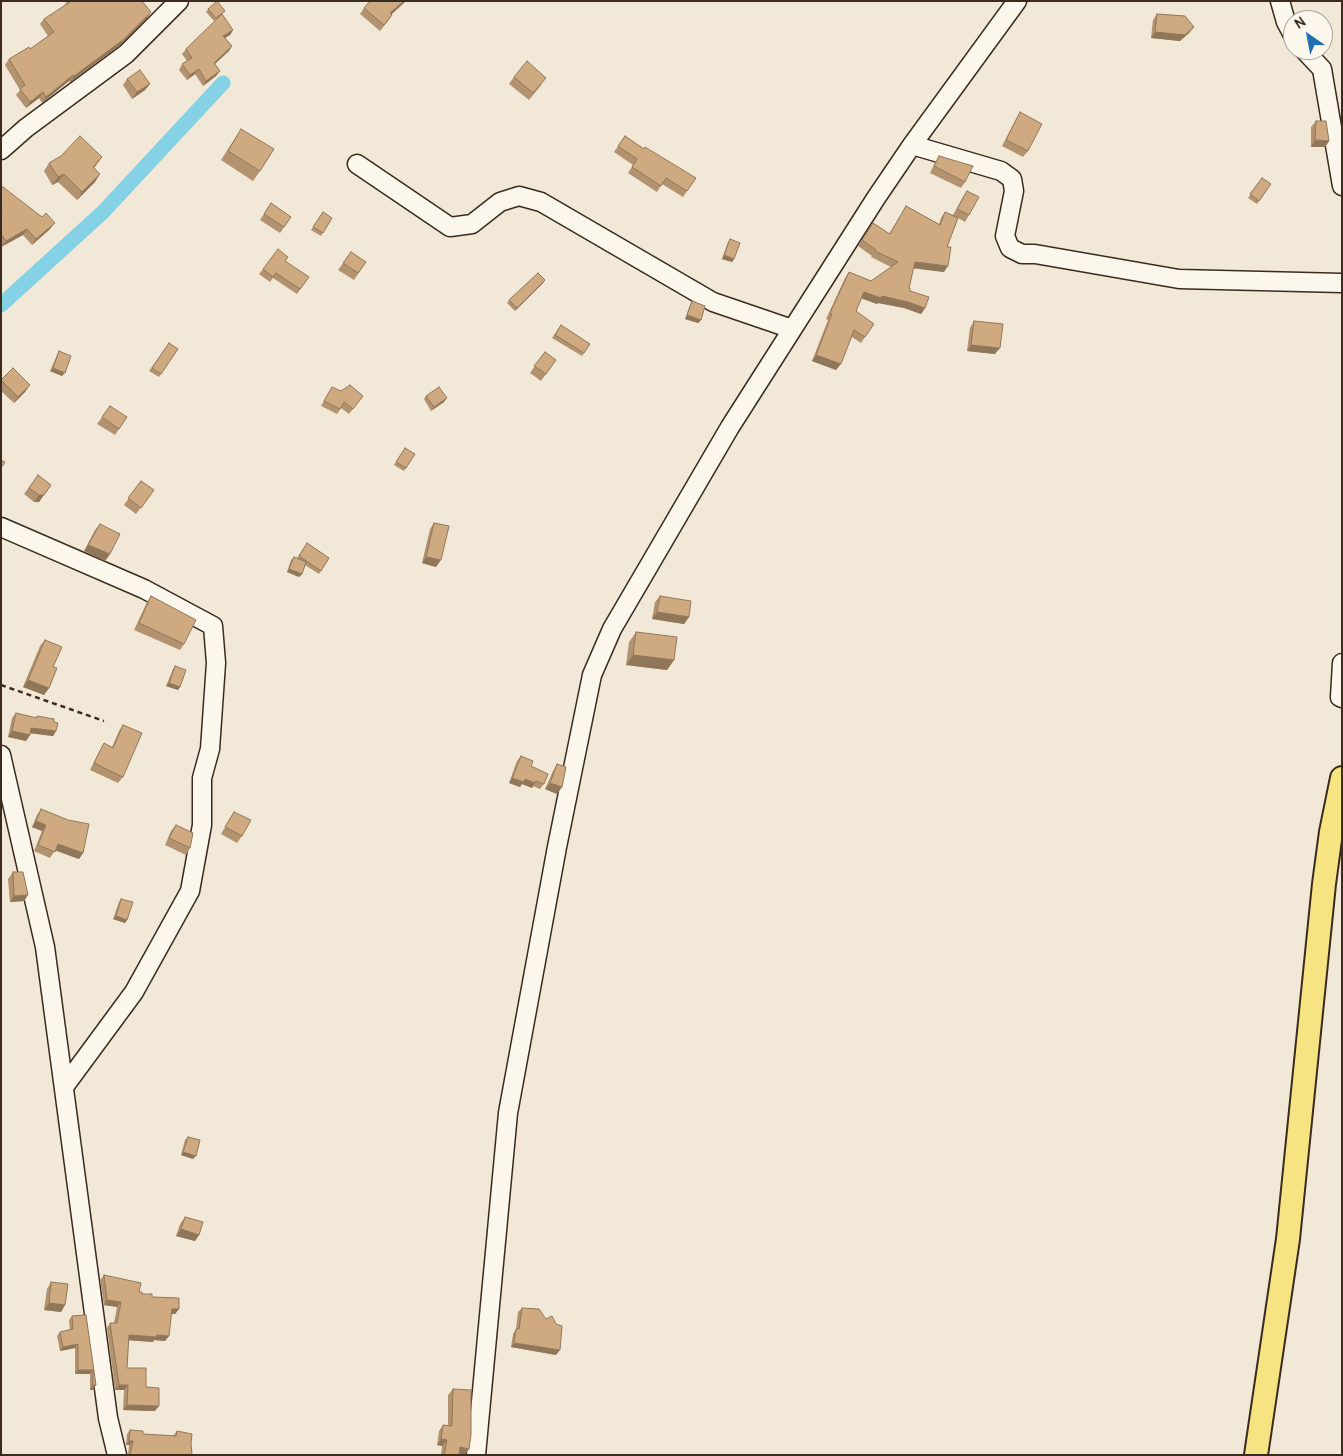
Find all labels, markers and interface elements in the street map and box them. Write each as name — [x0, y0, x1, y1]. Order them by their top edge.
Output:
north arrow — [1283, 10, 1333, 60]
text: N — [1292, 13, 1309, 33]

